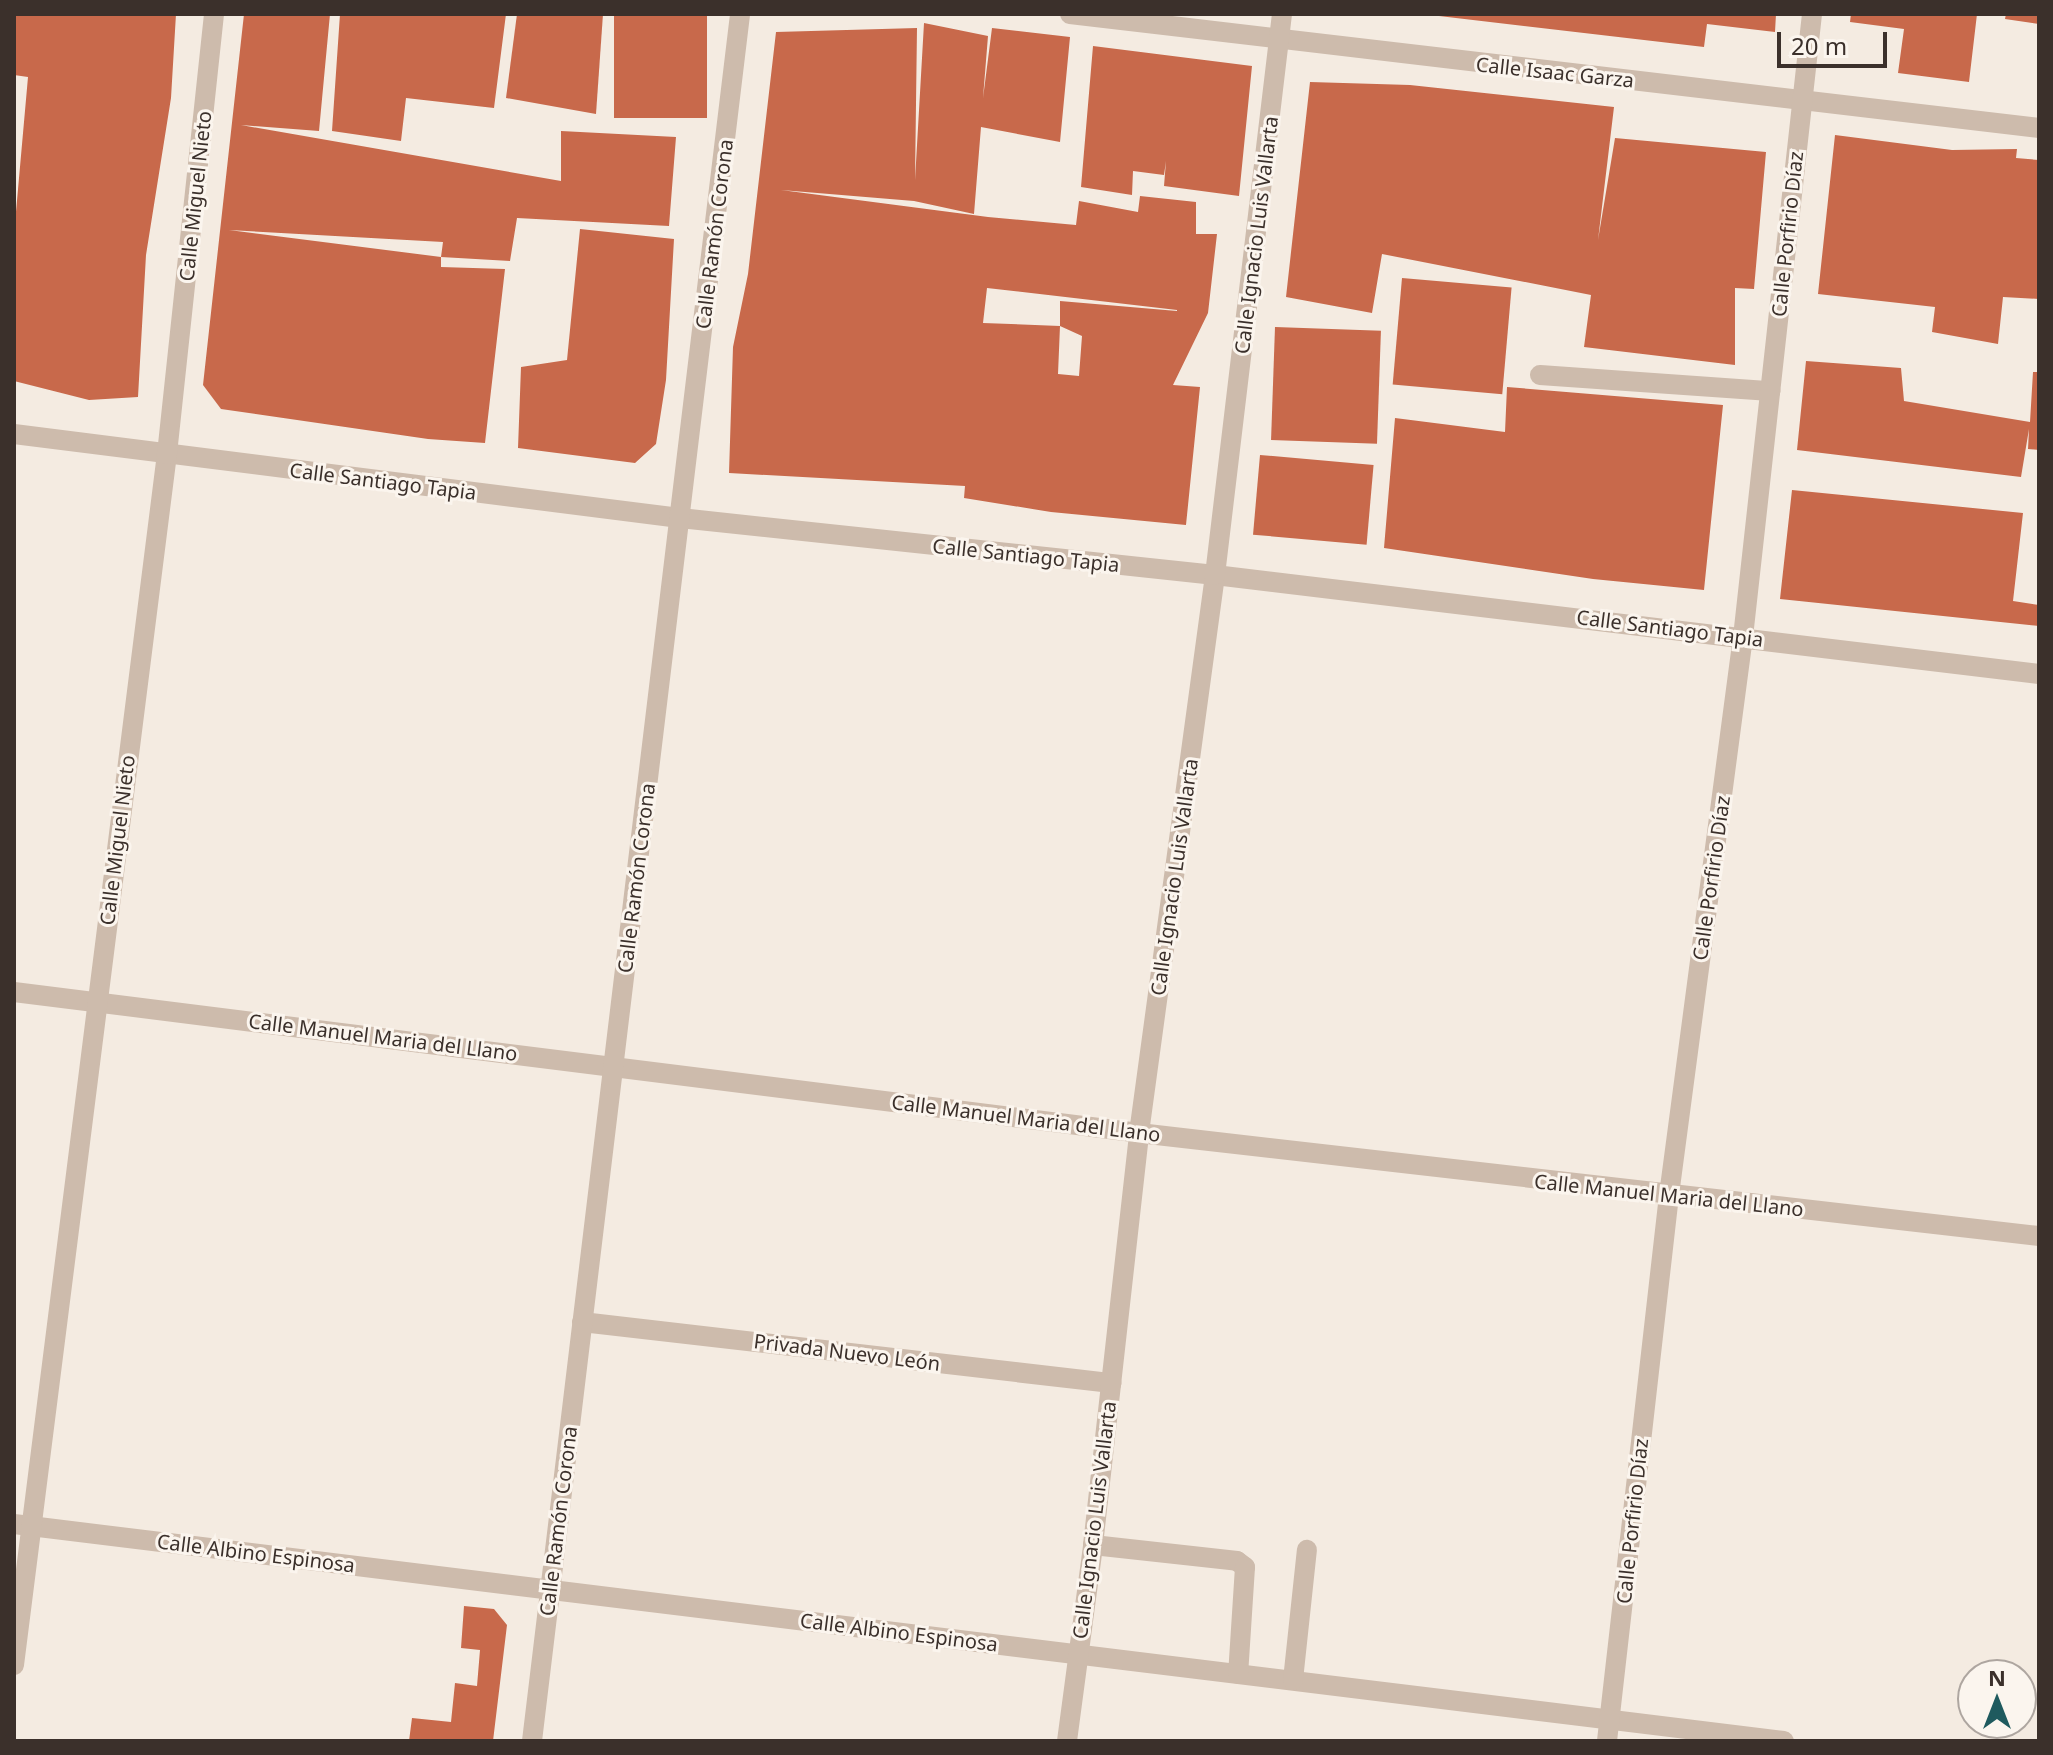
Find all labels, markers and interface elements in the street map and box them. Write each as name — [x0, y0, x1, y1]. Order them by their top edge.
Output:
scale bar — [1781, 16, 1891, 66]
text: 20 m — [1791, 29, 1847, 62]
street label: Calle Isaac Garza — [1475, 52, 1635, 92]
street label: Calle Miguel Nieto — [174, 110, 216, 282]
street label: Calle Ignacio Luis Vallarta — [1230, 115, 1282, 355]
street label: Calle Ramón Corona — [690, 138, 738, 330]
street label: Calle Porfirio Díaz — [1766, 150, 1808, 318]
street label: Calle Santiago Tapia — [288, 458, 478, 504]
street label: Calle Santiago Tapia — [931, 533, 1121, 577]
street label: Calle Santiago Tapia — [1575, 605, 1765, 651]
street label: Calle Miguel Nieto — [95, 754, 139, 926]
street label: Calle Ignacio Luis Vallarta — [1145, 757, 1203, 997]
street label: Calle Ramón Corona — [612, 782, 660, 974]
street label: Calle Porfirio Díaz — [1688, 794, 1734, 962]
street label: Calle Manuel Maria del Llano — [247, 1009, 519, 1065]
street label: Calle Manuel Maria del Llano — [890, 1090, 1162, 1146]
street label: Calle Manuel Maria del Llano — [1533, 1169, 1805, 1221]
street label: Privada Nuevo León — [752, 1329, 942, 1375]
street label: Calle Ignacio Luis Vallarta — [1068, 1400, 1120, 1640]
street label: Calle Ramón Corona — [534, 1425, 582, 1617]
street label: Calle Porfirio Díaz — [1611, 1437, 1653, 1605]
street label: Calle Albino Espinosa — [156, 1529, 356, 1577]
street label: Calle Albino Espinosa — [799, 1608, 999, 1656]
north arrow — [1957, 1659, 2037, 1739]
text: N — [1988, 1662, 2006, 1692]

